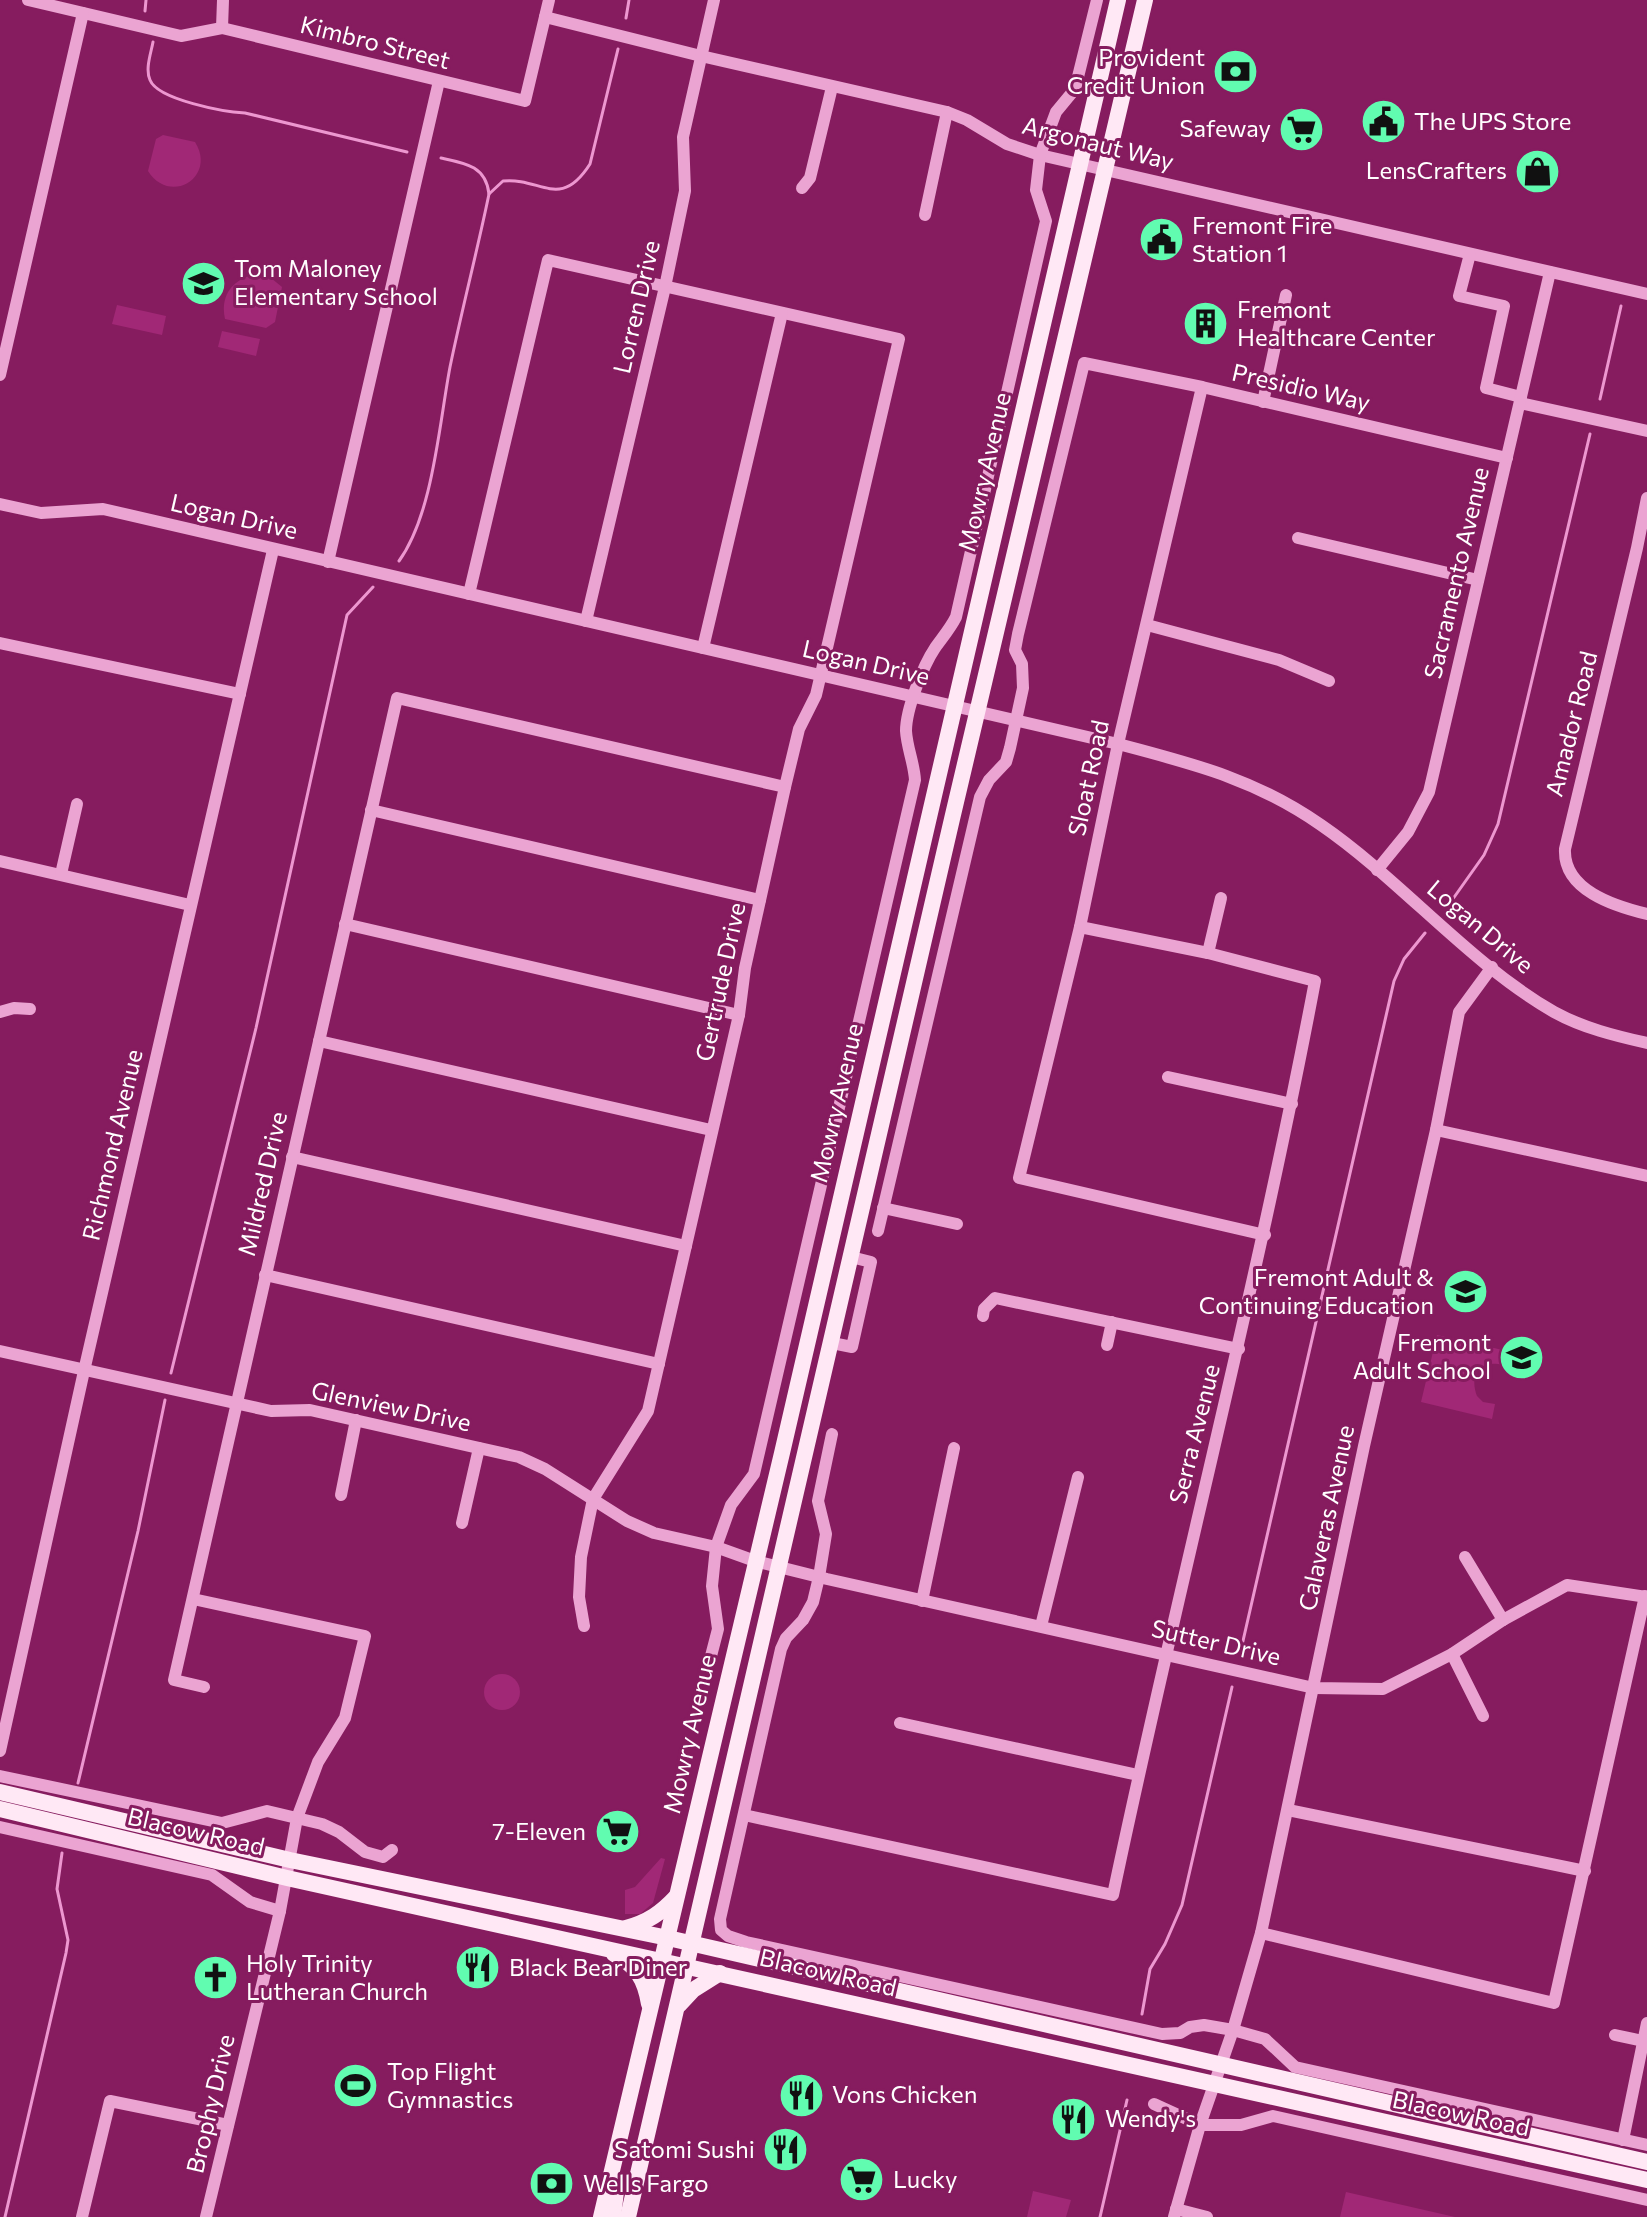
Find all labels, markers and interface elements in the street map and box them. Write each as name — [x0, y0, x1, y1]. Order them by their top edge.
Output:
street label: Kimbro Street — [297, 9, 453, 74]
place label: Provident Credit Union — [1067, 42, 1205, 99]
bank icon: Provident Credit Union — [1212, 48, 1260, 96]
public building icon: The UPS Store — [1359, 98, 1407, 146]
supermarket icon: Safeway — [1278, 105, 1326, 153]
place label: The UPS Store — [1414, 106, 1571, 135]
street label: Argonaut Way — [1019, 110, 1177, 175]
place label: Safeway — [1179, 113, 1271, 142]
shop icon: LensCrafters — [1514, 147, 1562, 195]
place label: LensCrafters — [1366, 155, 1507, 184]
place label: Fremont Fire Station 1 — [1192, 210, 1332, 267]
public building icon: Fremont Fire Station 1 — [1137, 216, 1185, 264]
street label: Lorren Drive — [606, 237, 665, 376]
place label: Tom Maloney Elementary School — [234, 253, 438, 310]
school or university icon: Tom Maloney Elementary School — [179, 259, 227, 307]
place label: Fremont Healthcare Center — [1237, 294, 1436, 351]
building icon: Fremont Healthcare Center — [1182, 300, 1230, 348]
street label: Presidio Way — [1229, 357, 1373, 417]
street label: Mowry Avenue — [951, 389, 1016, 554]
street label: Sacramento Avenue — [1417, 464, 1494, 681]
street label: Logan Drive — [168, 487, 301, 544]
street label: Logan Drive — [800, 633, 933, 690]
street label: Amador Road — [1539, 648, 1603, 799]
street label: Sloat Road — [1061, 717, 1114, 838]
street label: Logan Drive — [1422, 873, 1540, 979]
street label: Gertrude Drive — [689, 900, 751, 1064]
street label: Mowry Avenue — [803, 1020, 868, 1185]
street label: Richmond Avenue — [75, 1046, 148, 1243]
street label: Mildred Drive — [231, 1109, 292, 1259]
place label: Fremont Adult & Continuing Education — [1199, 1262, 1434, 1319]
school or university icon: Fremont Adult & Continuing Education — [1441, 1268, 1489, 1316]
place label: Fremont Adult School — [1353, 1327, 1491, 1384]
school or university icon: Fremont Adult School — [1498, 1333, 1546, 1381]
street label: Serra Avenue — [1162, 1361, 1225, 1506]
street label: Glenview Drive — [309, 1374, 474, 1437]
street label: Calaveras Avenue — [1292, 1422, 1359, 1613]
street label: Sutter Drive — [1149, 1613, 1284, 1670]
street label: Mowry Avenue — [656, 1651, 721, 1816]
street label: Blacow Road — [125, 1801, 268, 1860]
supermarket icon: 7-Eleven — [593, 1808, 641, 1856]
place label: 7-Eleven — [492, 1816, 586, 1845]
street label: Blacow Road — [757, 1942, 900, 2001]
restaurant icon: Black Bear Diner — [454, 1944, 502, 1992]
place label: Holy Trinity Lutheran Church — [246, 1948, 428, 2005]
place label: Black Bear Diner — [509, 1952, 688, 1981]
church icon: Holy Trinity Lutheran Church — [191, 1954, 239, 2002]
street label: Brophy Drive — [179, 2031, 240, 2176]
place label: Top Flight Gymnastics — [387, 2056, 513, 2113]
sports icon: Top Flight Gymnastics — [332, 2062, 380, 2110]
restaurant icon: Vons Chicken — [777, 2071, 825, 2119]
place label: Vons Chicken — [832, 2079, 978, 2108]
street label: Blacow Road — [1390, 2084, 1533, 2141]
restaurant icon: Wendy's — [1050, 2095, 1098, 2143]
place label: Wendy's — [1105, 2103, 1196, 2132]
restaurant icon: Satomi Sushi — [762, 2126, 810, 2174]
place label: Satomi Sushi — [614, 2134, 755, 2163]
supermarket icon: Lucky — [838, 2156, 886, 2204]
bank icon: Wells Fargo — [528, 2160, 576, 2208]
place label: Lucky — [893, 2164, 957, 2193]
place label: Wells Fargo — [583, 2168, 709, 2197]

